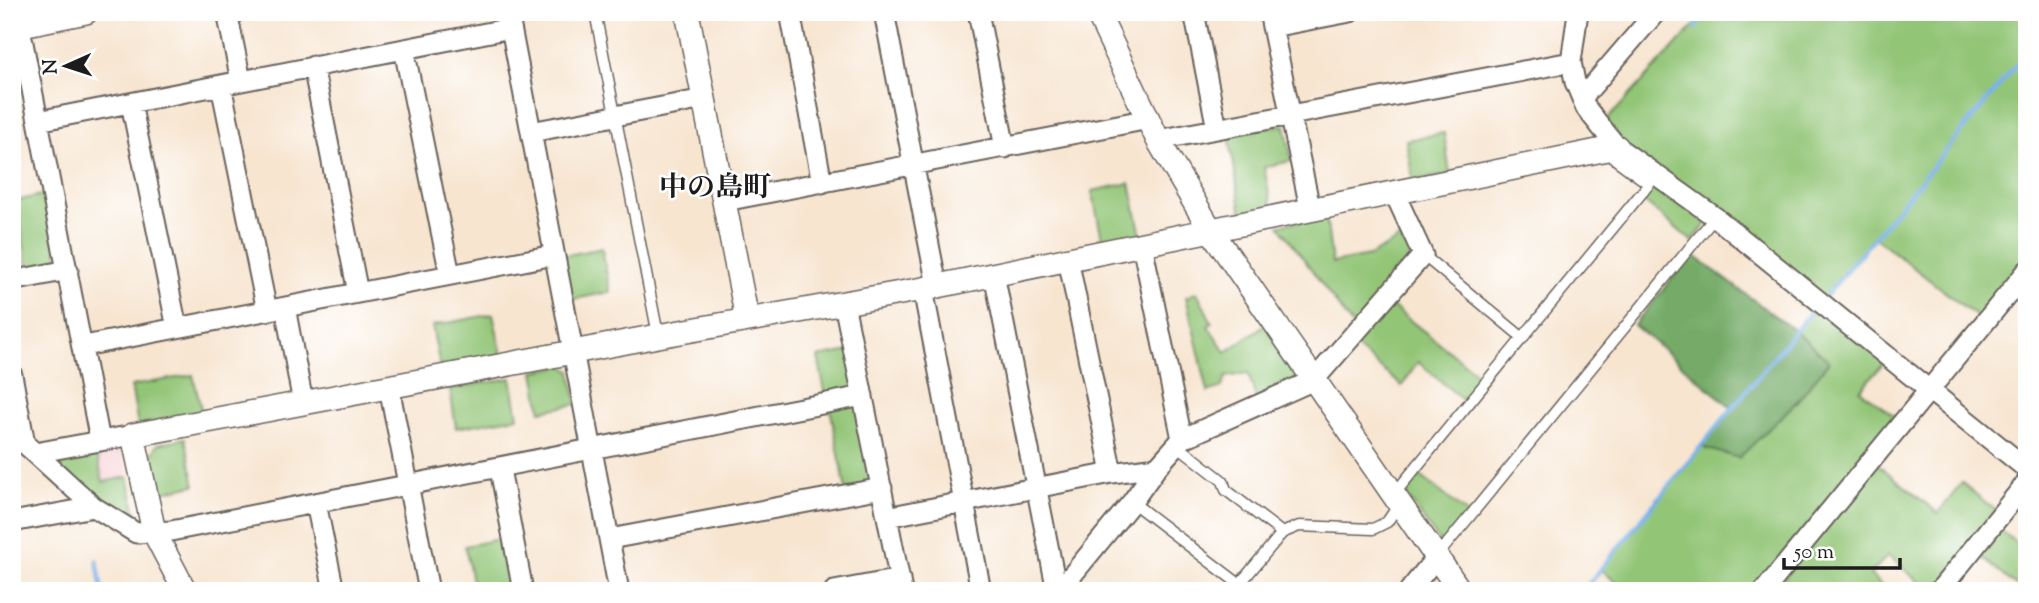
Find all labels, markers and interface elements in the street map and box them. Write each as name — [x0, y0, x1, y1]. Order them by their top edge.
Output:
north arrow — [32, 32, 102, 102]
text: N — [38, 58, 65, 75]
district label: 中の島町 — [659, 169, 771, 209]
scale bar — [1784, 526, 1899, 570]
text: 50 m — [1793, 538, 1834, 568]

